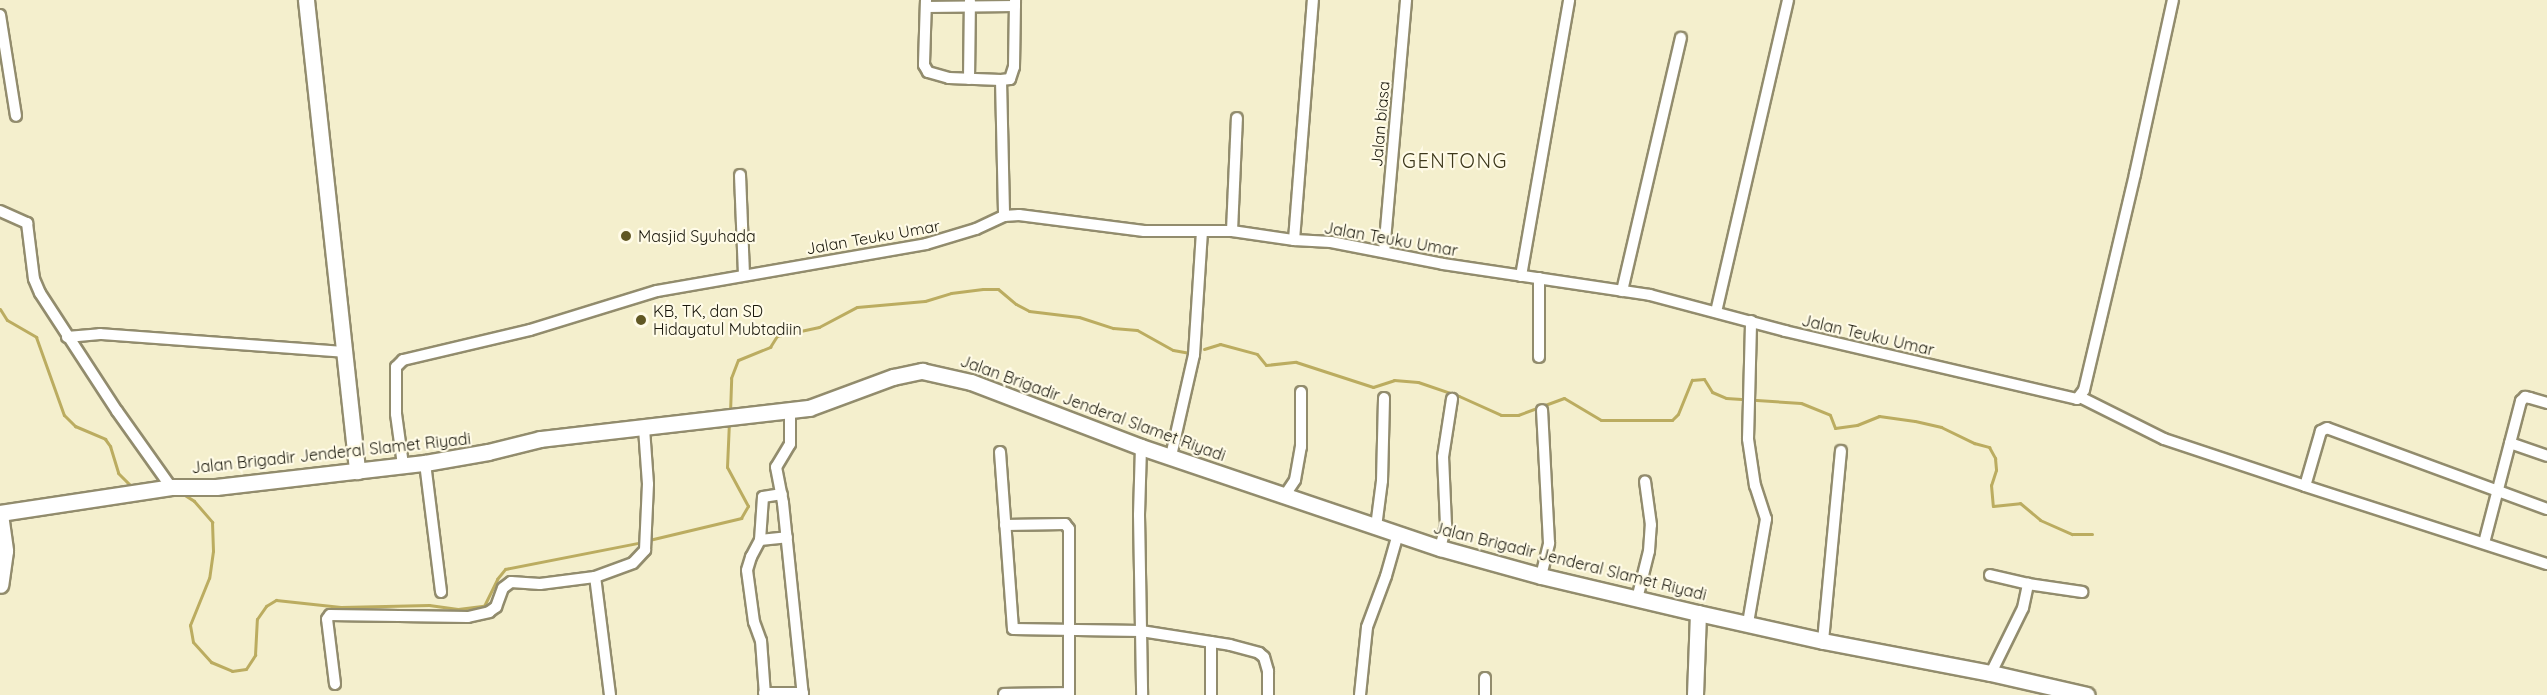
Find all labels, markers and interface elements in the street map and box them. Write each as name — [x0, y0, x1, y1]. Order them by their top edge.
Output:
street label: Jalan biasa — [1367, 80, 1393, 168]
district label: GENTONG — [1402, 148, 1508, 172]
street label: Jalan Teuku Umar — [805, 216, 941, 258]
street label: Jalan Teuku Umar — [1323, 218, 1459, 260]
place label: Masjid Syuhada — [638, 226, 756, 246]
marker: Masjid Syuhada — [619, 229, 633, 243]
place label: KB, TK, dan SD Hidayatul Mubtadiin — [653, 301, 802, 339]
street label: Jalan Teuku Umar — [1800, 310, 1936, 360]
marker: KB, TK, dan SD Hidayatul Mubtadiin — [634, 313, 648, 327]
street label: Jalan Brigadir Jenderal Slamet Riyadi — [958, 351, 1228, 465]
street label: Jalan Brigadir Jenderal Slamet Riyadi — [190, 429, 472, 477]
street label: Jalan Brigadir Jenderal Slamet Riyadi — [1431, 518, 1709, 604]

